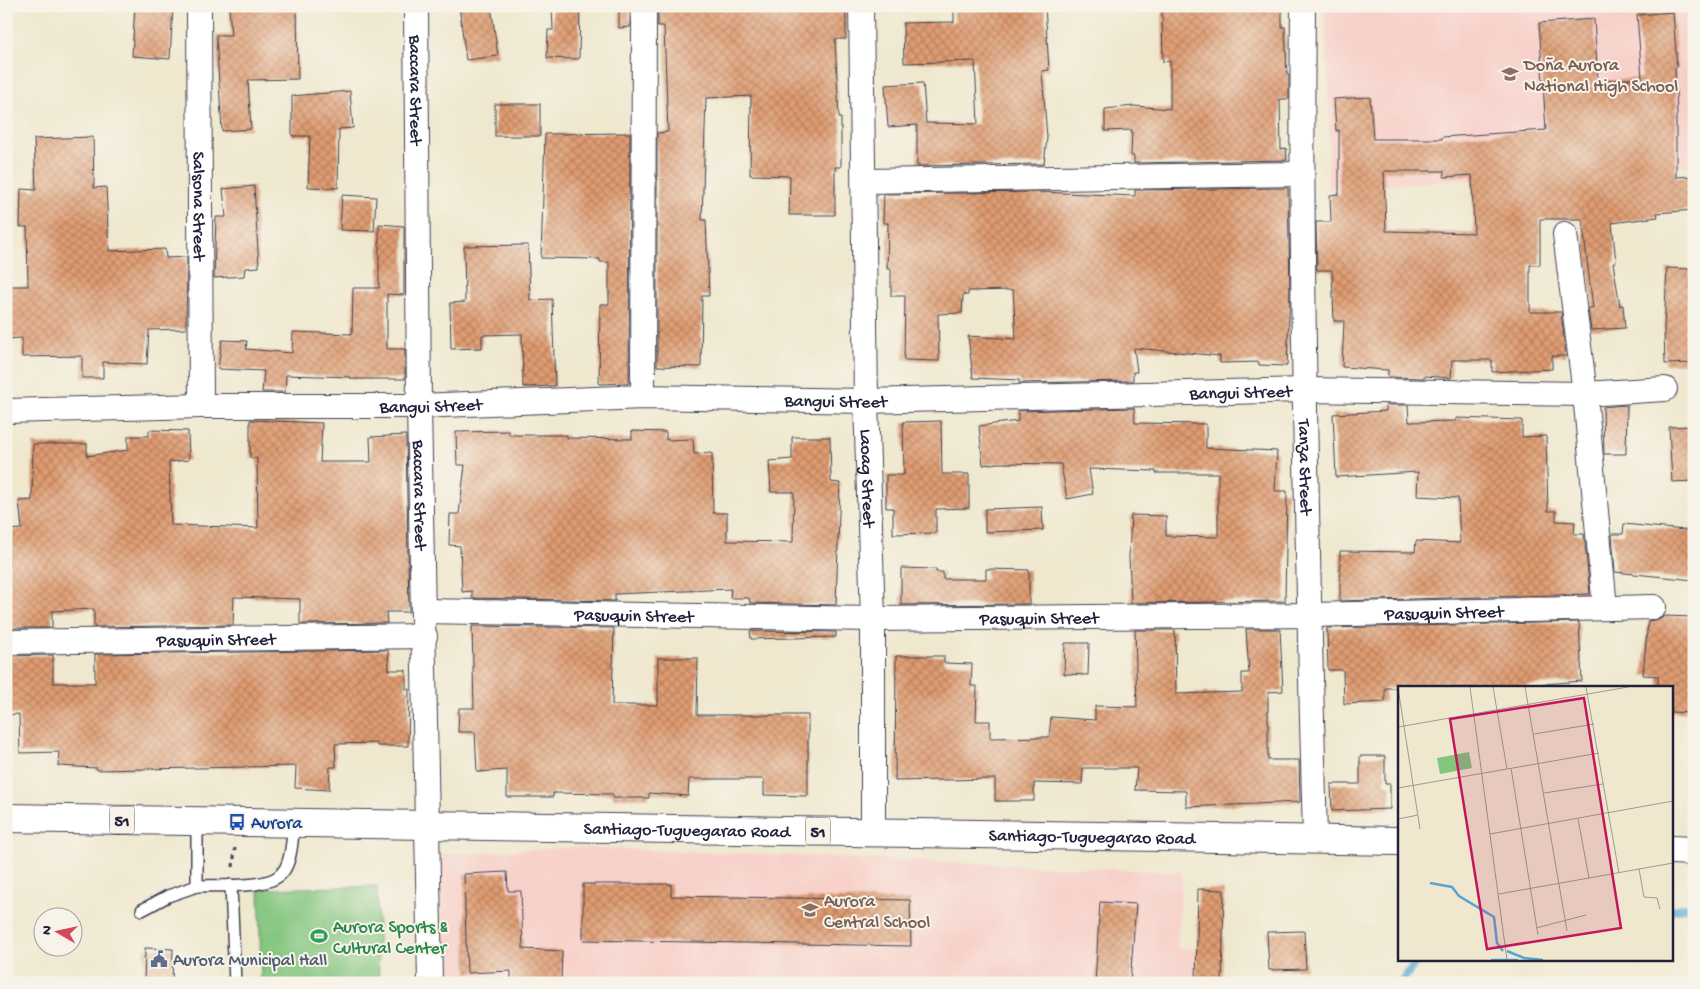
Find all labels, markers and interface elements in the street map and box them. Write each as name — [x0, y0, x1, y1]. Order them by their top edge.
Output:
street label: Baccara Street — [403, 34, 425, 147]
place label: Doña Aurora National High School — [1523, 56, 1678, 98]
school or university icon: Doña Aurora National High School — [1500, 64, 1520, 84]
street label: Salsona Street — [187, 151, 208, 262]
street label: Bangui Street — [1188, 382, 1294, 406]
street label: Bangui Street — [783, 392, 889, 414]
street label: Bangui Street — [379, 395, 484, 419]
street label: Tanza Street — [1292, 418, 1315, 517]
street label: Laoag Street — [854, 428, 878, 529]
street label: Baccara Street — [407, 439, 430, 552]
street label: Pasuquin Street — [1383, 602, 1505, 626]
street label: Pasuquin Street — [573, 606, 695, 629]
street label: Pasuquin Street — [978, 609, 1100, 631]
street label: Pasuquin Street — [155, 630, 277, 653]
inset map — [1398, 686, 1672, 962]
road number: 51 — [110, 806, 134, 834]
bus stop icon: Aurora — [227, 812, 247, 832]
place label: Aurora — [251, 814, 303, 835]
road number: 51 — [806, 818, 830, 844]
street label: Santiago-Tuguegarao Road — [584, 820, 792, 844]
street label: Santiago-Tuguegarao Road — [988, 826, 1197, 851]
place label: Aurora Central School — [824, 892, 930, 934]
school or university icon: Aurora Central School — [800, 900, 820, 920]
north arrow — [32, 906, 82, 956]
place label: Aurora Sports & Cultural Center — [333, 918, 449, 960]
text: N — [39, 925, 57, 936]
sports icon: Aurora Sports & Cultural Center — [309, 926, 329, 946]
public building icon: Aurora Municipal Hall — [149, 949, 169, 969]
place label: Aurora Municipal Hall — [173, 951, 327, 972]

